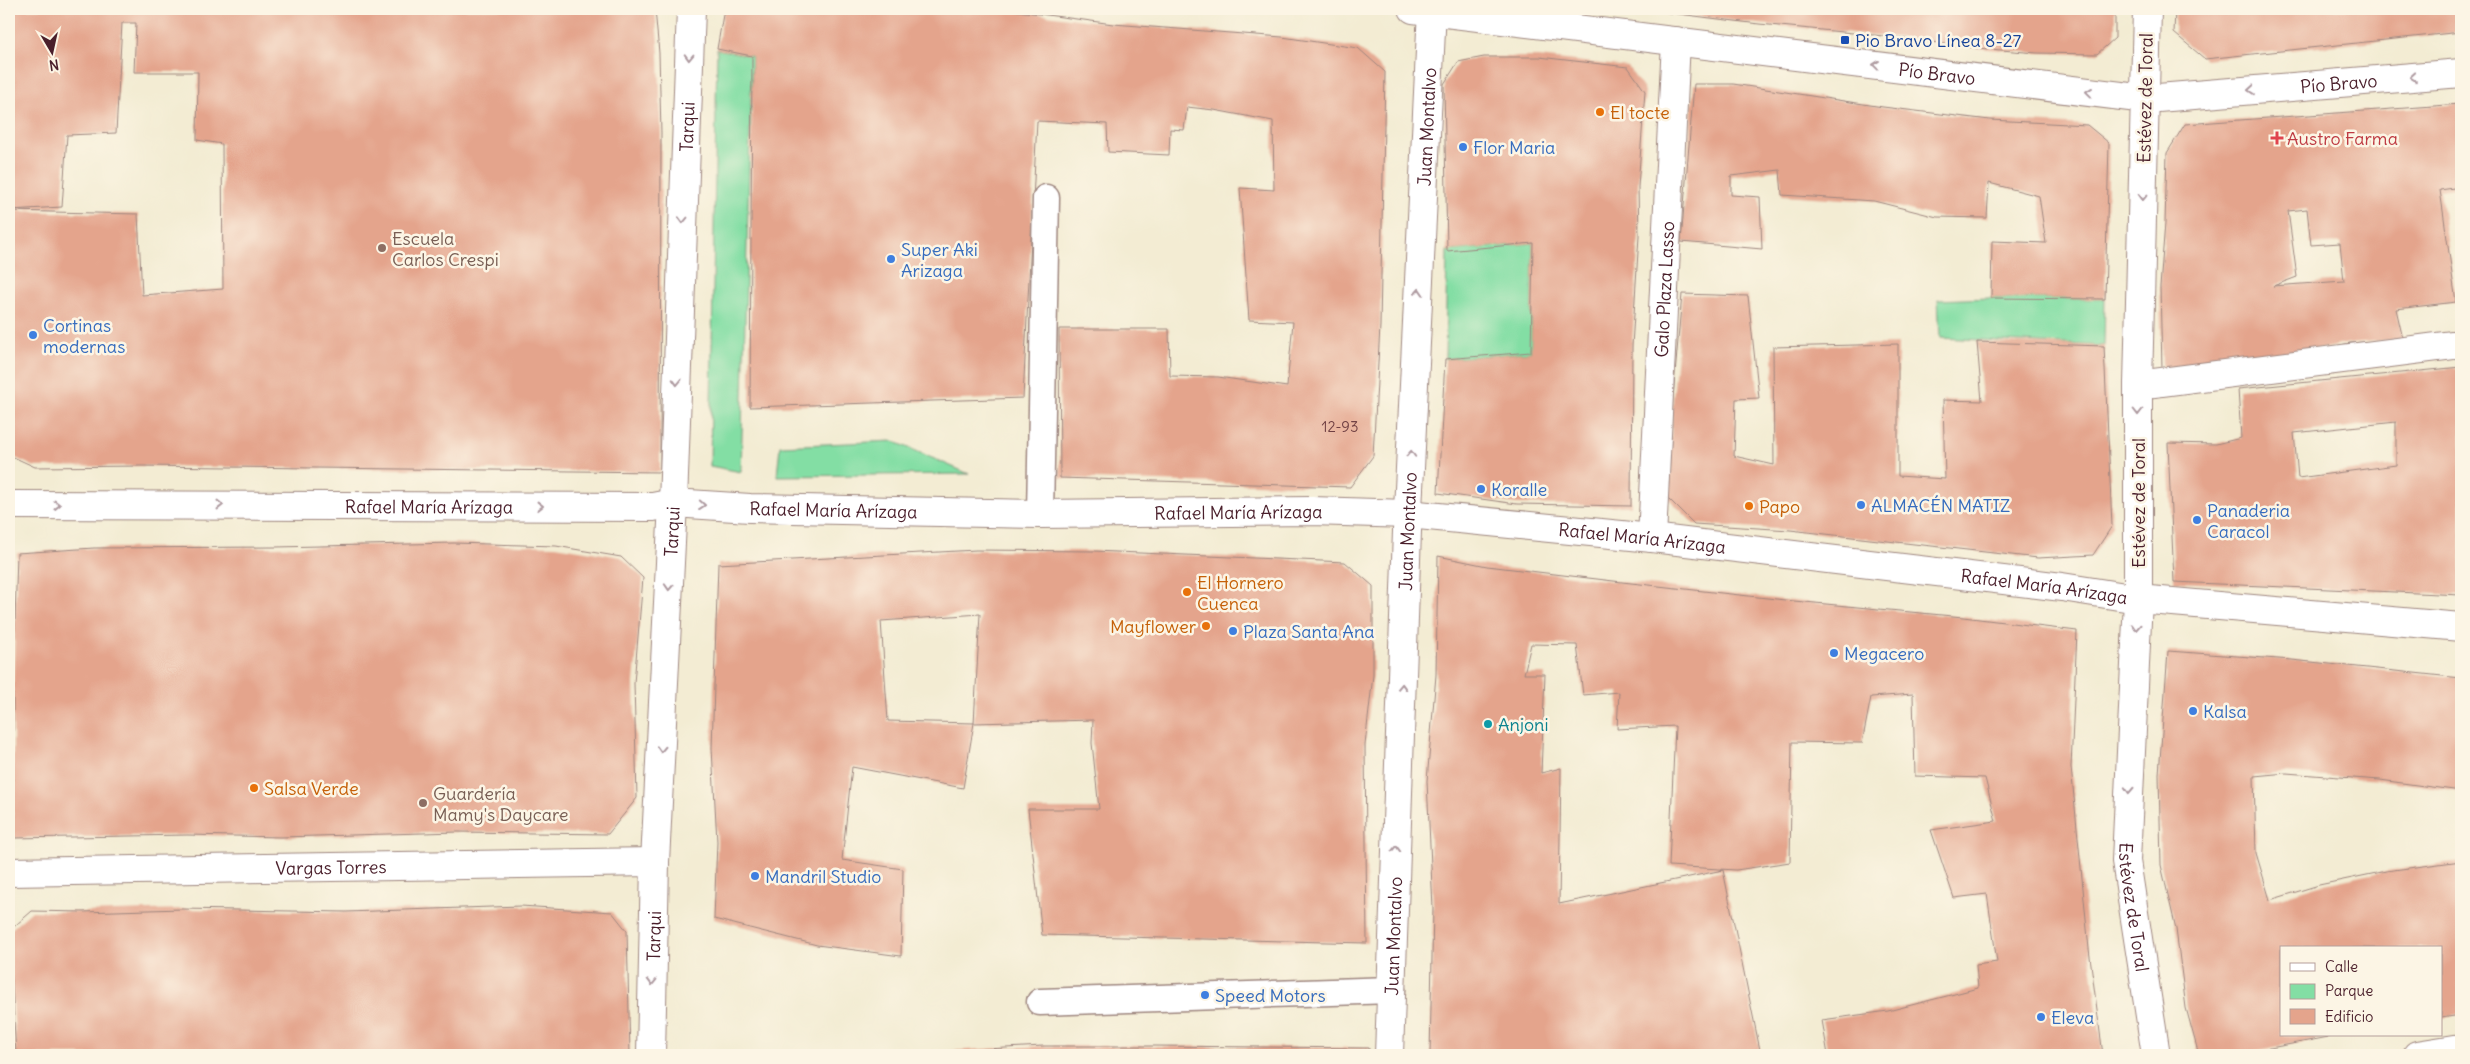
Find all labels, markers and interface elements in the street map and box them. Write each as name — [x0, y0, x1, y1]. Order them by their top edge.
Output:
north arrow — [28, 28, 78, 78]
place label: Pio Bravo Línea 8-27 — [1855, 29, 2022, 52]
street label: Estévez de Toral — [2132, 33, 2158, 163]
marker: Pio Bravo Línea 8-27 — [1839, 34, 1851, 46]
one-way arrow — [684, 54, 694, 62]
text: N — [48, 55, 60, 74]
street label: Pío Bravo — [1897, 57, 1977, 89]
one-way arrow — [1871, 60, 1879, 71]
street label: Juan Montalvo — [1412, 67, 1441, 187]
street label: Pío Bravo — [2299, 68, 2378, 98]
one-way arrow — [2408, 71, 2416, 82]
one-way arrow — [2246, 85, 2254, 96]
one-way arrow — [2085, 87, 2093, 98]
street label: Tarqui — [674, 101, 699, 152]
place label: El tocte — [1610, 101, 1670, 124]
marker: El tocte — [1594, 106, 1606, 118]
place label: Austro Farma — [2287, 127, 2398, 150]
marker: Austro Farma — [2271, 132, 2283, 144]
place label: Flor Maria — [1473, 136, 1555, 159]
marker: Flor Maria — [1457, 141, 1469, 153]
one-way arrow — [2138, 194, 2148, 202]
one-way arrow — [678, 216, 688, 224]
street label: Galo Plaza Lasso — [1649, 221, 1679, 358]
place label: Escuela Carlos Crespi — [392, 227, 499, 271]
place label: Super Aki Arizaga — [901, 238, 978, 282]
marker: Escuela Carlos Crespi — [376, 242, 388, 254]
marker: Super Aki Arizaga — [885, 253, 897, 265]
one-way arrow — [1413, 288, 1424, 296]
place label: Cortinas modernas — [43, 314, 125, 358]
marker: Cortinas modernas — [27, 329, 39, 341]
one-way arrow — [672, 379, 682, 387]
one-way arrow — [2133, 409, 2143, 417]
house number: 12-93 — [1322, 417, 1359, 436]
street label: Estévez de Toral — [2127, 438, 2150, 568]
one-way arrow — [1406, 450, 1417, 458]
street label: Juan Montalvo — [1393, 471, 1421, 591]
place label: Koralle — [1491, 478, 1547, 501]
marker: Koralle — [1475, 483, 1487, 495]
place label: ALMACÉN MATIZ — [1871, 494, 2010, 517]
street label: Rafael María Arízaga — [345, 495, 513, 518]
place label: Papo — [1759, 495, 1800, 518]
street label: Rafael María Arízaga — [749, 496, 918, 523]
street label: Rafael María Arízaga — [1154, 499, 1323, 524]
marker: ALMACÉN MATIZ — [1855, 499, 1867, 511]
place label: Panaderia Caracol — [2207, 499, 2290, 543]
one-way arrow — [54, 500, 62, 510]
one-way arrow — [216, 500, 224, 510]
one-way arrow — [698, 500, 706, 511]
marker: Papo — [1743, 500, 1755, 512]
one-way arrow — [536, 501, 544, 511]
street label: Tarqui — [659, 506, 684, 557]
marker: Panaderia Caracol — [2191, 514, 2203, 526]
street label: Rafael María Arízaga — [1557, 517, 1727, 558]
street label: Rafael María Arízaga — [1959, 563, 2129, 609]
place label: El Hornero Cuenca — [1197, 571, 1284, 615]
one-way arrow — [663, 583, 674, 591]
marker: El Hornero Cuenca — [1181, 586, 1193, 598]
place label: Mayflower — [1110, 615, 1197, 638]
marker: Mayflower — [1200, 620, 1212, 632]
place label: Plaza Santa Ana — [1243, 620, 1375, 643]
one-way arrow — [2131, 624, 2142, 632]
marker: Plaza Santa Ana — [1227, 625, 1239, 637]
place label: Megacero — [1844, 642, 1924, 665]
marker: Megacero — [1828, 647, 1840, 659]
one-way arrow — [1397, 682, 1407, 690]
place label: Kalsa — [2203, 700, 2247, 723]
marker: Kalsa — [2187, 705, 2199, 717]
place label: Anjoni — [1498, 713, 1549, 736]
marker: Anjoni — [1482, 718, 1494, 730]
one-way arrow — [655, 745, 666, 753]
place label: Salsa Verde — [264, 777, 359, 800]
marker: Salsa Verde — [248, 782, 260, 794]
place label: Guardería Mamy's Daycare — [433, 782, 569, 826]
one-way arrow — [2124, 786, 2134, 794]
marker: Guardería Mamy's Daycare — [417, 797, 429, 809]
street label: Estévez de Toral — [2114, 842, 2154, 973]
one-way arrow — [1391, 845, 1402, 853]
street label: Vargas Torres — [275, 855, 387, 879]
place label: Mandril Studio — [765, 865, 881, 888]
marker: Mandril Studio — [749, 870, 761, 882]
street label: Juan Montalvo — [1380, 876, 1407, 996]
street label: Tarqui — [641, 911, 665, 961]
legend — [2280, 946, 2442, 1036]
text: Calle — [2325, 957, 2358, 976]
one-way arrow — [647, 978, 658, 986]
text: Parque — [2325, 981, 2373, 1000]
place label: Speed Motors — [1215, 984, 1326, 1007]
marker: Speed Motors — [1199, 989, 1211, 1001]
place label: Eleva — [2051, 1006, 2094, 1029]
text: Edificio — [2325, 1007, 2373, 1026]
marker: Eleva — [2035, 1011, 2047, 1023]

